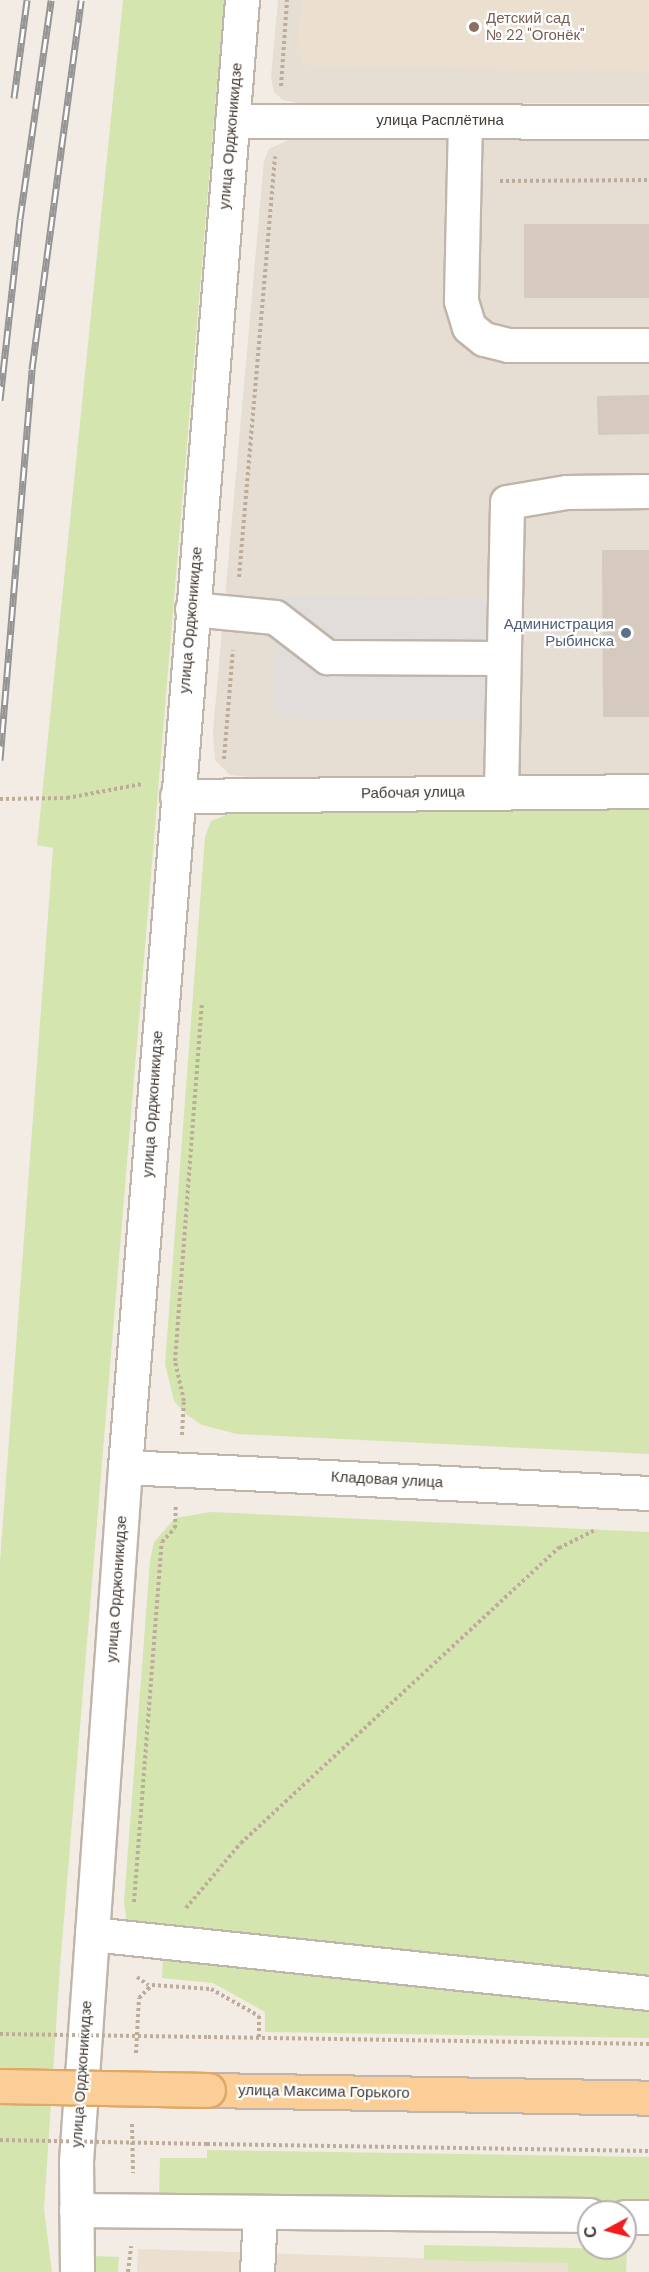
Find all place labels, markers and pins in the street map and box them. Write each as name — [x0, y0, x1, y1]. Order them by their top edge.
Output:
place label: Детский сад № 22 "Огонёк" — [486, 9, 584, 44]
marker: Детский сад № 22 "Огонёк" — [467, 20, 481, 34]
place label: Администрация Рыбинска — [504, 615, 614, 650]
marker: Администрация Рыбинска — [619, 626, 633, 640]

